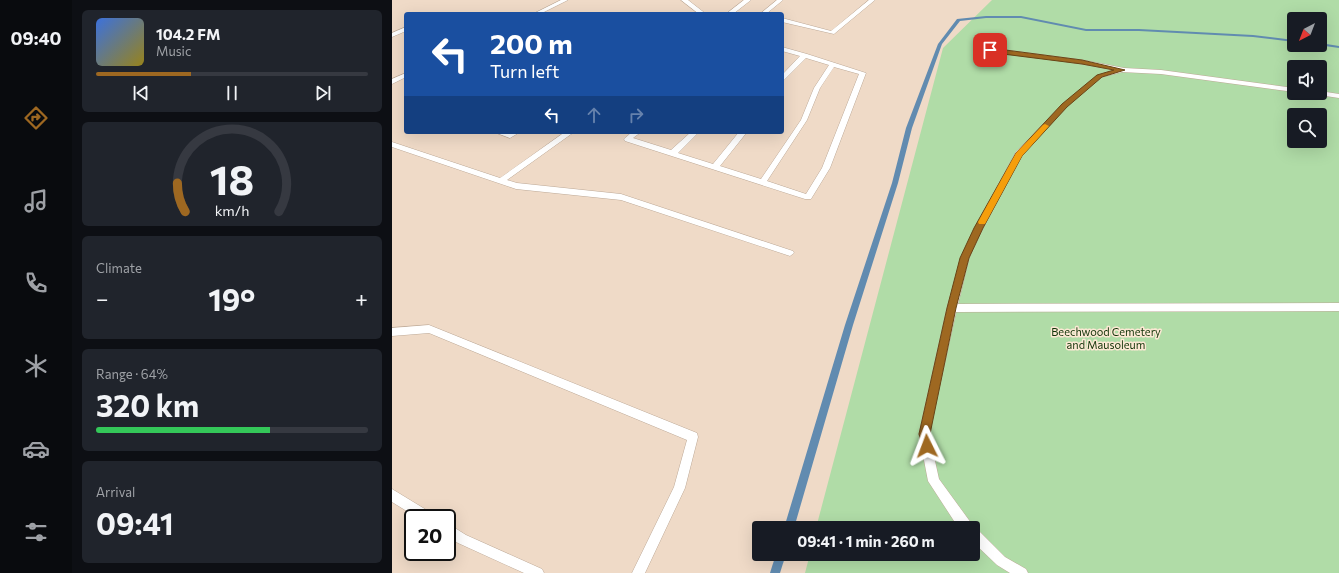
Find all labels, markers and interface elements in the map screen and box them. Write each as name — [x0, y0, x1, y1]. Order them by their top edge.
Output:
north arrow — [1287, 12, 1327, 52]
map controls — [1287, 12, 1327, 148]
text: 104.2 FM — [156, 25, 220, 43]
text: 200 m — [490, 26, 573, 60]
text: 09:40 — [11, 27, 61, 49]
icon: left — [424, 28, 476, 80]
pin — [973, 33, 1007, 67]
icon: arrive — [979, 39, 1001, 61]
text: Music — [156, 43, 191, 59]
text: Turn left — [490, 60, 559, 82]
button: sound — [1287, 60, 1327, 100]
icon: previous — [130, 82, 152, 104]
icon: pause — [221, 82, 243, 104]
icon: next — [312, 82, 334, 104]
icon: directions — [22, 104, 50, 132]
icon: left — [541, 104, 563, 126]
icon: ahead — [583, 104, 605, 126]
icon: right — [625, 104, 647, 126]
button: search — [1287, 108, 1327, 148]
text: 18 — [210, 153, 254, 204]
icon: music — [22, 187, 50, 215]
text: km/h — [215, 201, 249, 219]
text: Climate — [96, 260, 142, 276]
icon: phone — [22, 269, 50, 297]
text: 19° — [208, 280, 255, 317]
text: − — [96, 285, 109, 312]
text: + — [355, 285, 368, 312]
park label: Beechwood Cemetery and Mausoleum — [1051, 325, 1161, 351]
icon: climate — [22, 352, 50, 380]
text: Range · 64% — [96, 366, 168, 382]
text: 320 km — [96, 386, 199, 423]
position arrow — [906, 425, 948, 467]
icon: car — [22, 435, 50, 463]
text: Arrival — [96, 484, 135, 500]
text: 09:41 — [96, 504, 173, 541]
speed limit sign: 20 — [404, 509, 456, 561]
icon: filters — [22, 518, 50, 546]
text: 09:41 · 1 min · 260 m — [797, 532, 935, 550]

